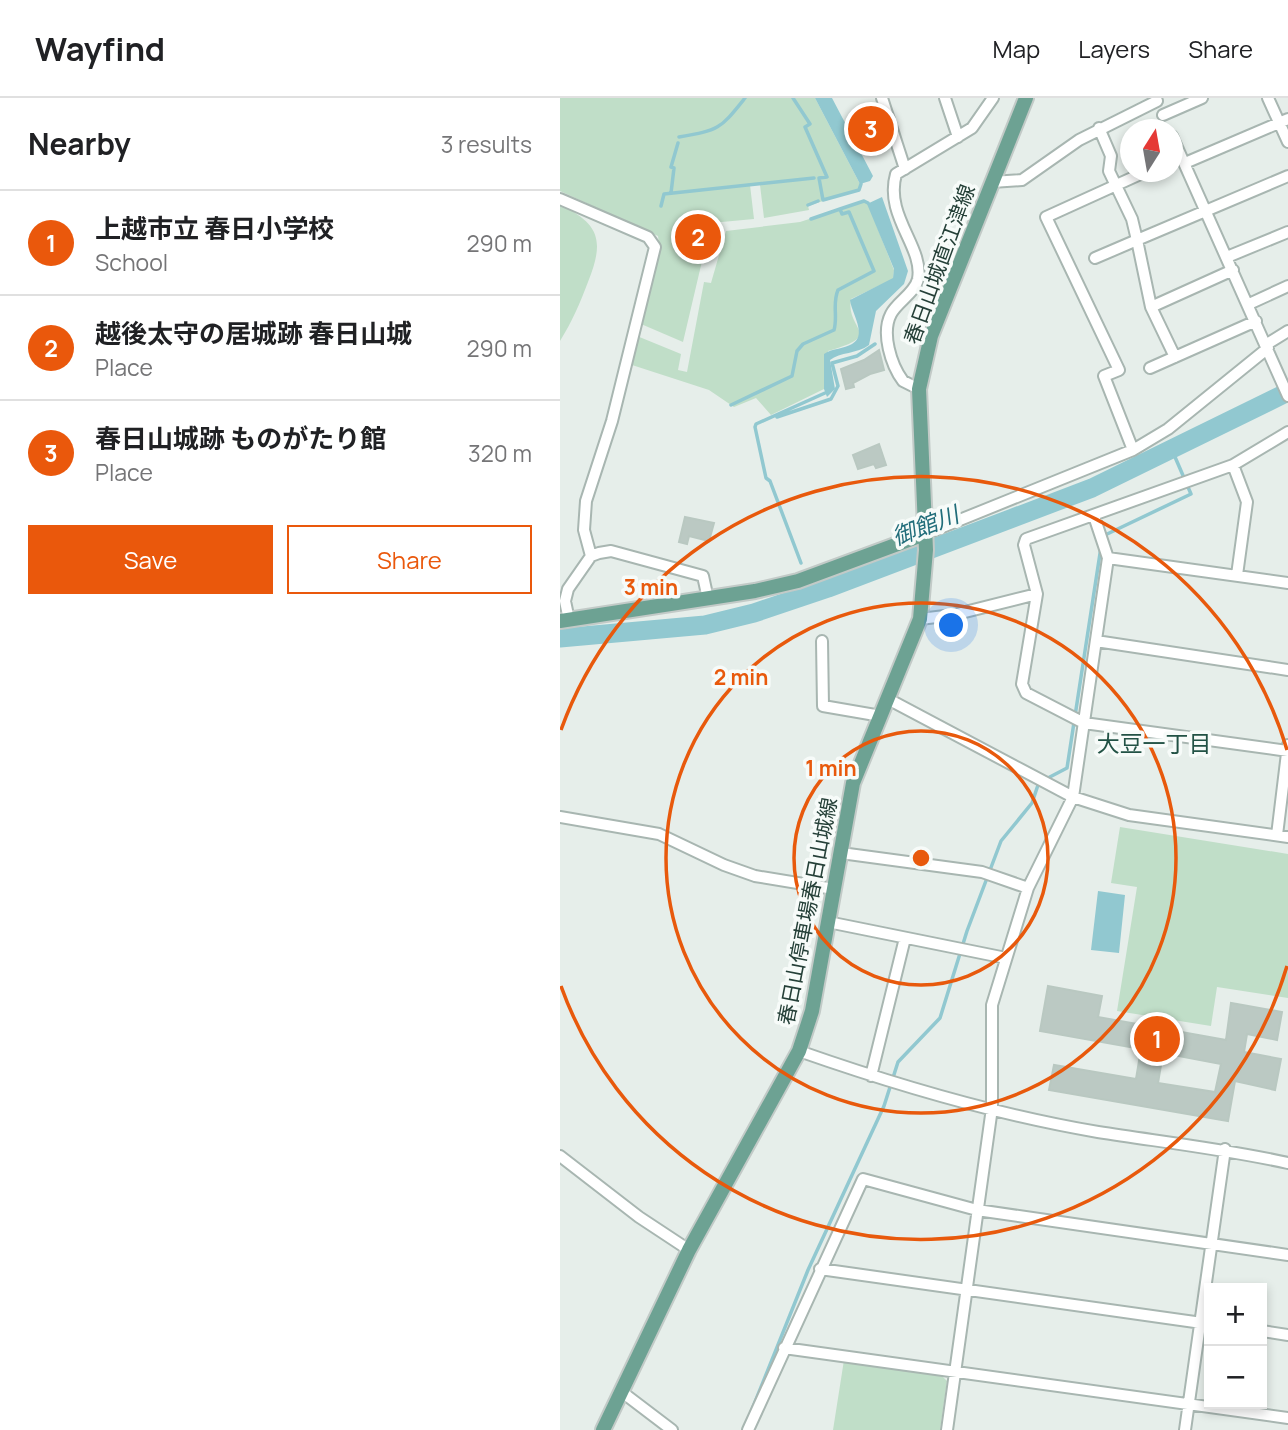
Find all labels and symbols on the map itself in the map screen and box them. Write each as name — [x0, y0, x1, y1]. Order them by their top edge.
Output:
pin: 3 — [848, 103, 894, 155]
north arrow — [1120, 119, 1183, 182]
street label: 春日山城直江津線 — [897, 180, 981, 348]
pin: 2 — [675, 211, 721, 263]
water label: 御館川 — [887, 497, 966, 552]
text: 3 min — [624, 573, 678, 601]
your location — [934, 608, 968, 642]
text: 2 min — [714, 663, 768, 691]
district label: 大豆一丁目 — [1097, 727, 1212, 759]
text: 1 min — [805, 754, 857, 782]
street label: 春日山停車場春日山城線 — [771, 795, 843, 1027]
centre of rings — [909, 846, 933, 870]
pin: 1 — [1134, 1013, 1180, 1065]

